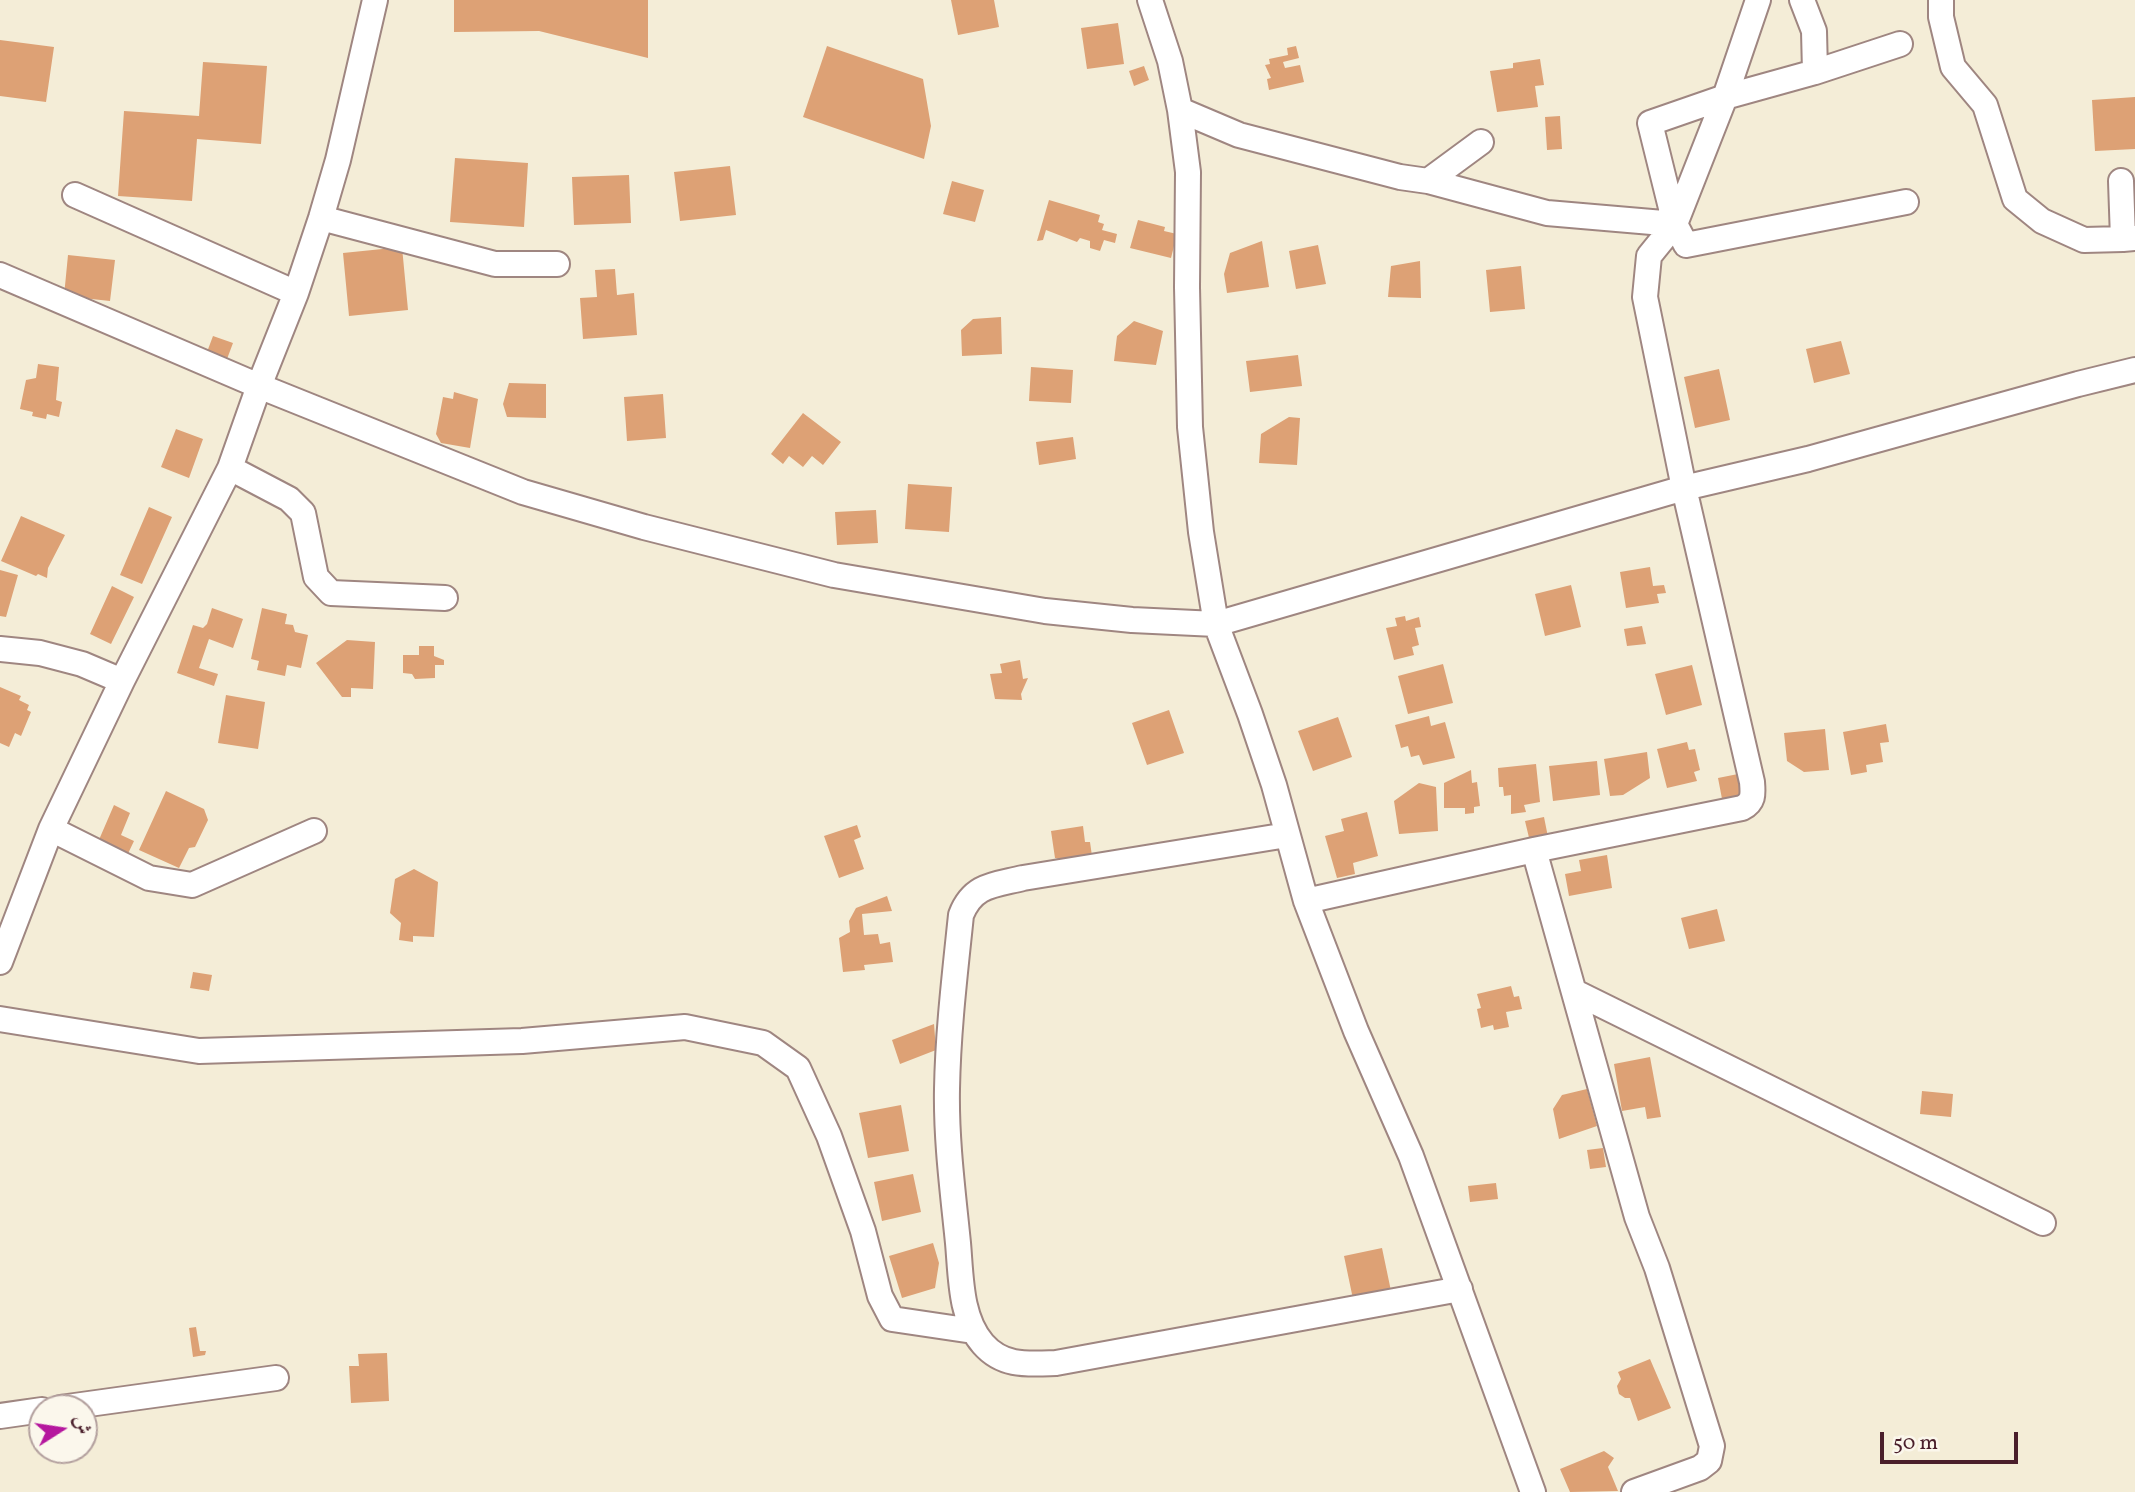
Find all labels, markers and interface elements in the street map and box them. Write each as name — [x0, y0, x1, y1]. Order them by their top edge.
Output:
north arrow — [28, 1394, 98, 1464]
text: ش — [67, 1413, 96, 1437]
scale bar — [1883, 1418, 2021, 1462]
text: 50 m — [1893, 1429, 1938, 1458]

